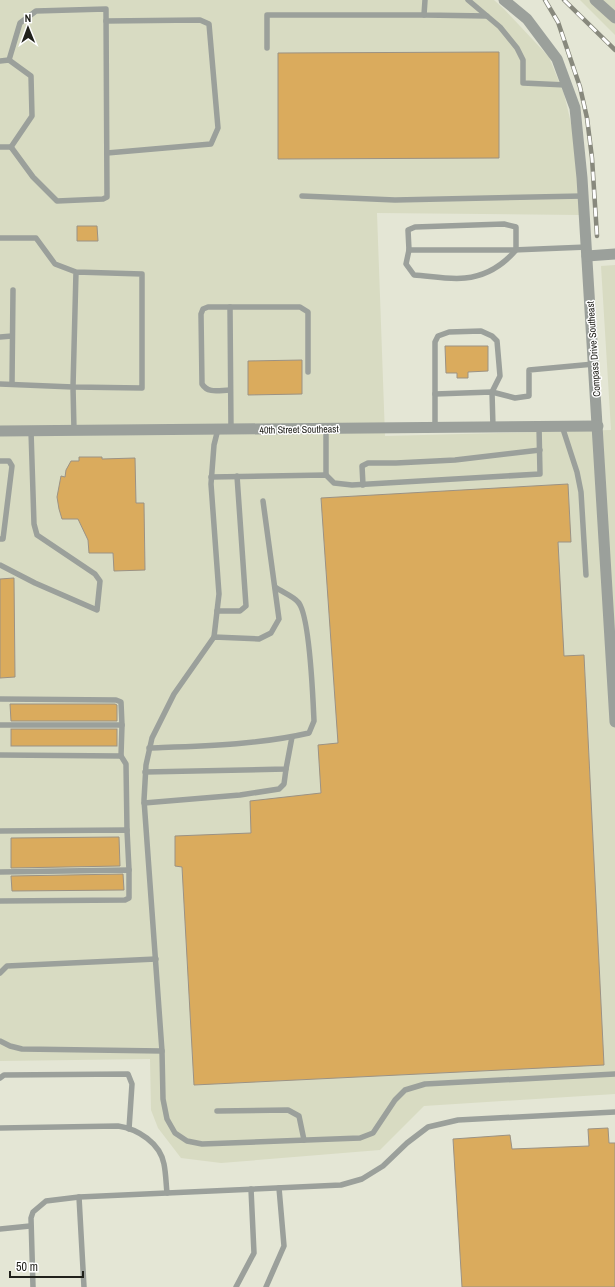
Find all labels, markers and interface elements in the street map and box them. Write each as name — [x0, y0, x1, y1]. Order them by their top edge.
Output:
north arrow — [8, 8, 48, 48]
text: N — [24, 11, 31, 25]
street label: Compass Drive Southeast — [584, 300, 603, 397]
street label: 40th Street Southeast — [259, 422, 339, 437]
scale bar — [10, 1253, 83, 1279]
text: 50 m — [16, 1259, 38, 1275]

